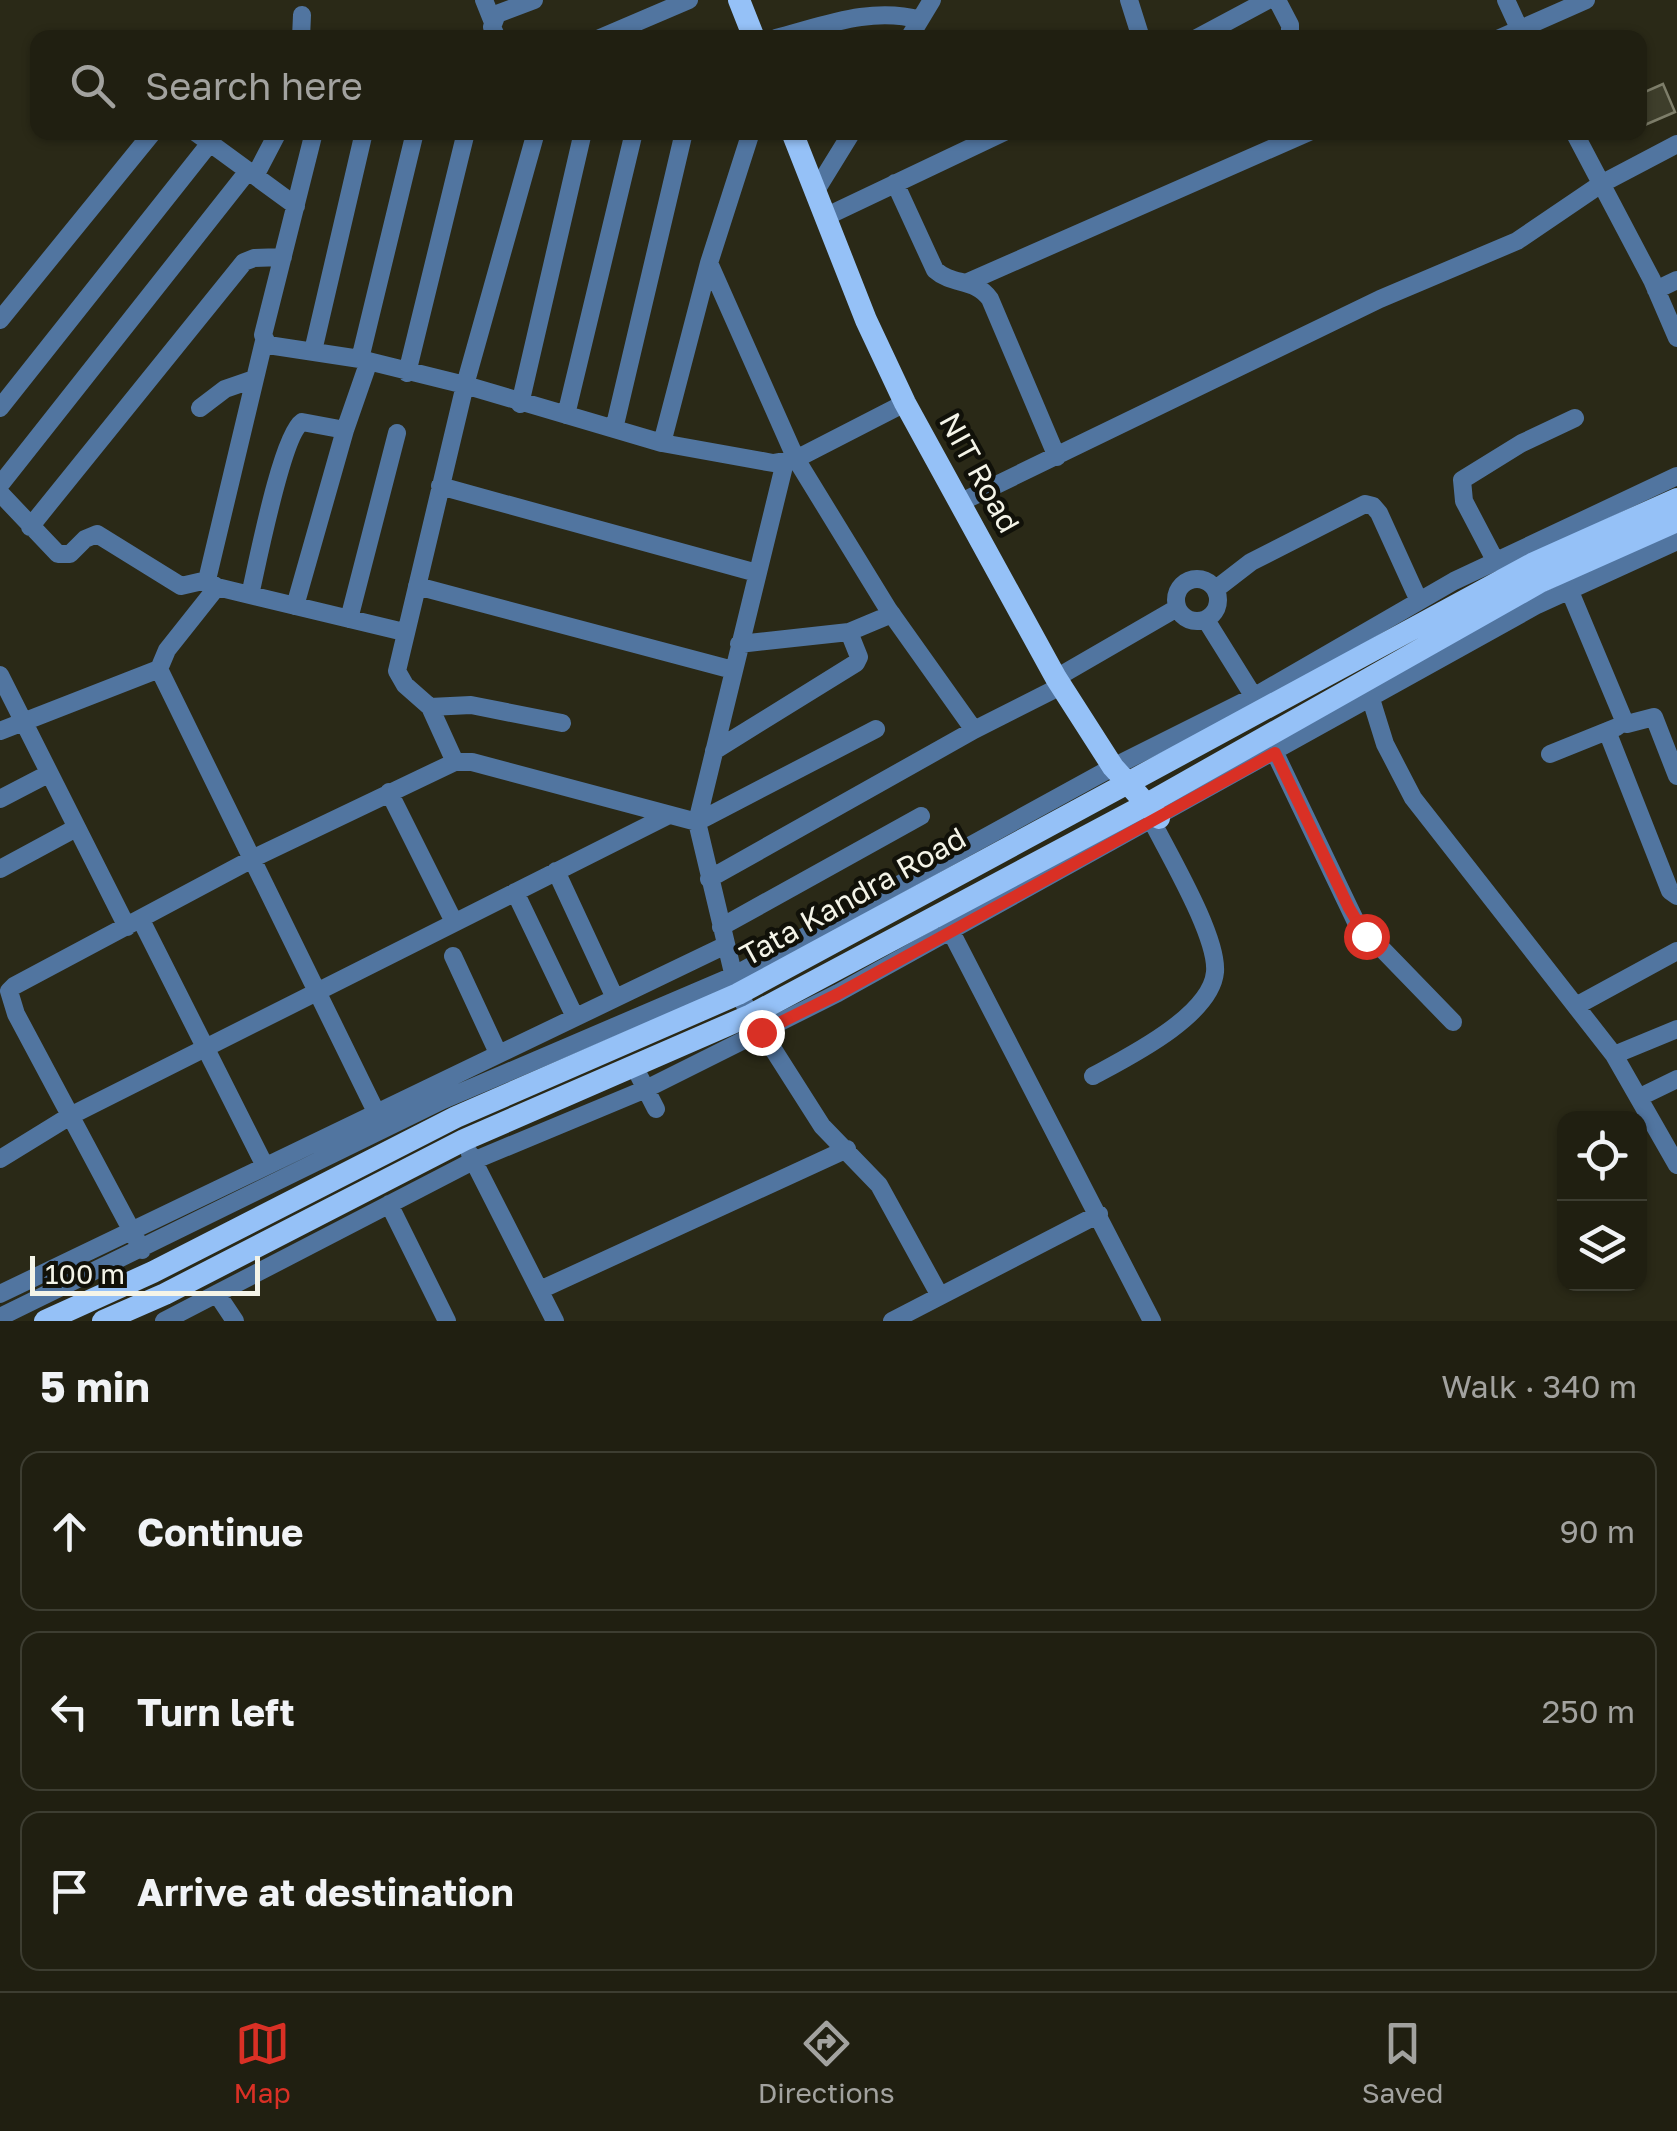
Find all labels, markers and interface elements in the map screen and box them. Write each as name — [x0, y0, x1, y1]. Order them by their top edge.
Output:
search box — [30, 30, 1647, 140]
icon: search — [65, 58, 120, 113]
text: Search here — [145, 63, 363, 108]
street label: NIT Road — [932, 406, 1028, 539]
street label: Tata Kandra Road — [733, 819, 972, 973]
route start — [1344, 914, 1390, 960]
route end — [739, 1010, 785, 1056]
map controls — [1557, 1111, 1647, 1291]
button: locate — [1557, 1111, 1647, 1201]
button: layers — [1557, 1201, 1647, 1291]
scale bar — [30, 1251, 260, 1296]
text: 100 m — [45, 1257, 125, 1290]
text: 5 min — [40, 1361, 150, 1411]
text: Walk · 340 m — [1441, 1367, 1637, 1405]
icon: ahead — [42, 1504, 97, 1559]
text: Continue — [137, 1509, 303, 1554]
text: 90 m — [1559, 1512, 1635, 1550]
icon: left — [42, 1684, 97, 1739]
text: Turn left — [137, 1689, 295, 1734]
text: 250 m — [1542, 1692, 1635, 1730]
icon: arrive — [42, 1864, 97, 1919]
text: Arrive at destination — [137, 1869, 514, 1914]
tab: Map — [234, 2016, 291, 2109]
tab: Directions — [758, 2016, 895, 2109]
tab: Saved — [1362, 2016, 1443, 2109]

